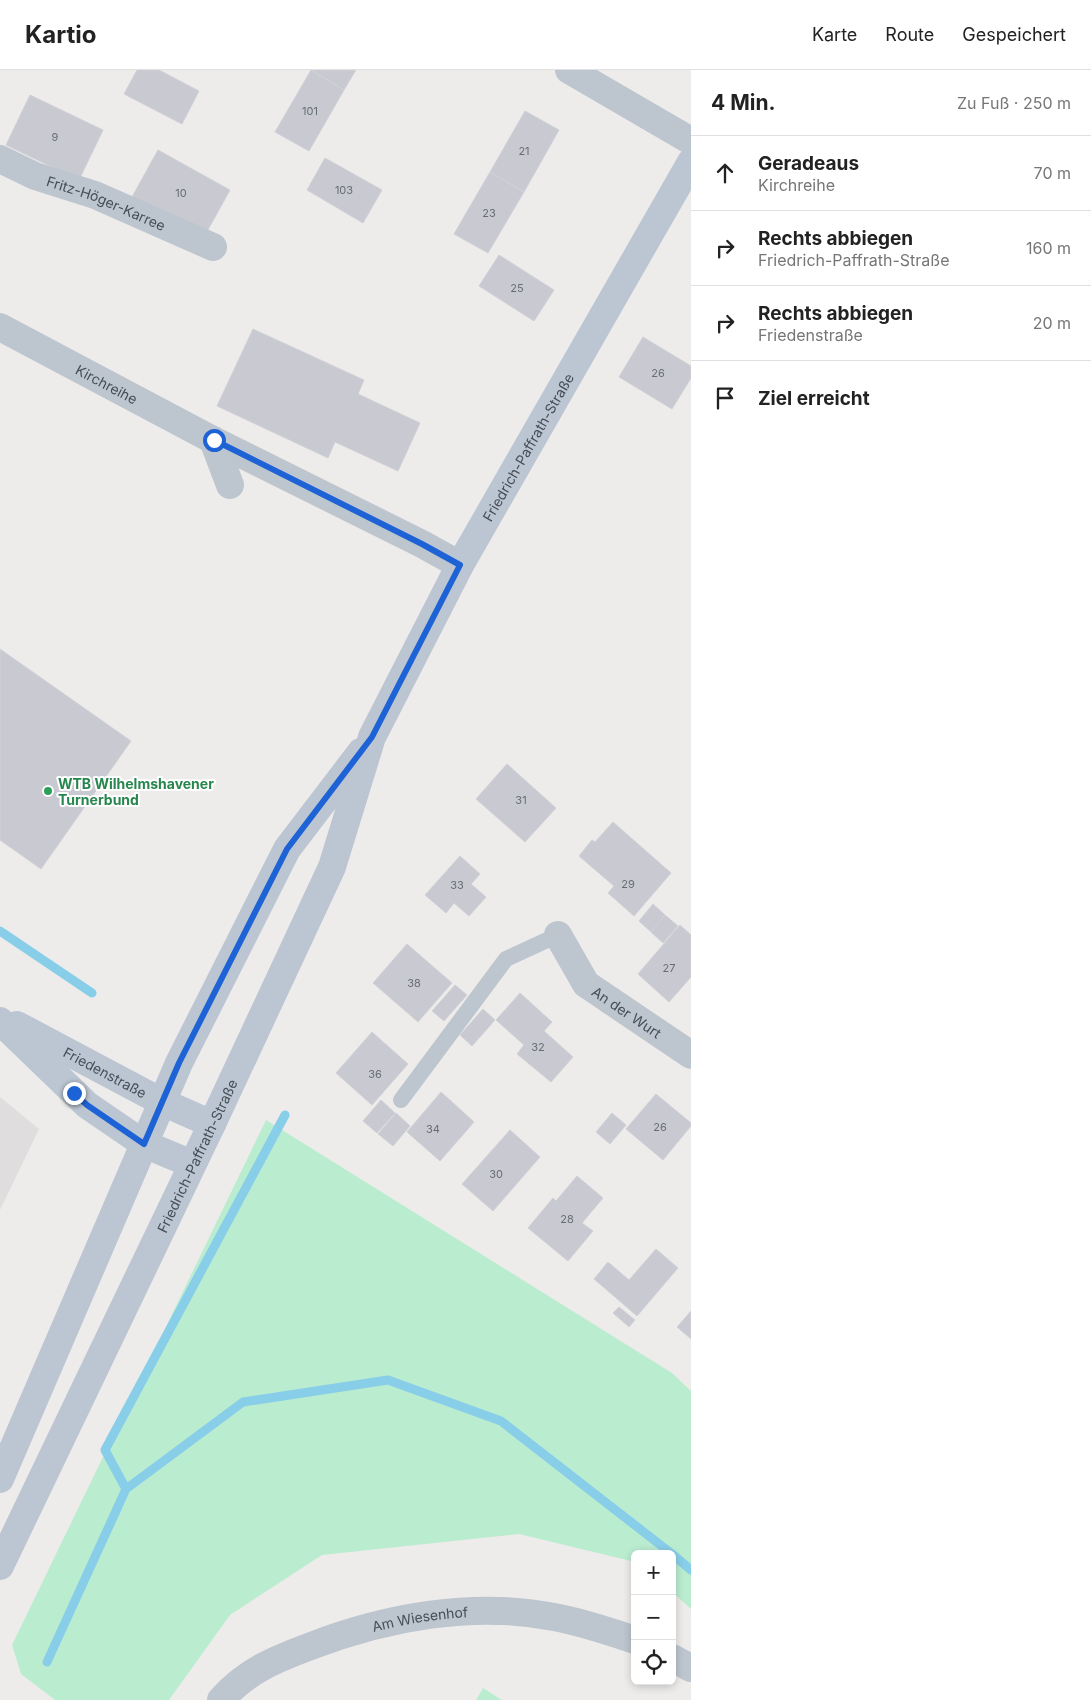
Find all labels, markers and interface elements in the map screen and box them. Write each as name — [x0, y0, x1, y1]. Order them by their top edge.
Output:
text: Kartio — [25, 20, 96, 49]
text: Karte — [812, 24, 857, 45]
text: Route — [885, 24, 934, 45]
text: Gespeichert — [962, 24, 1066, 45]
text: 4 Min. — [711, 90, 776, 115]
text: Zu Fuß · 250 m — [957, 93, 1071, 113]
house number: 101 — [302, 104, 318, 118]
house number: 9 — [52, 130, 59, 144]
house number: 21 — [518, 144, 530, 158]
text: Geradeaus — [758, 152, 859, 175]
icon: ahead — [711, 159, 739, 187]
text: 70 m — [1034, 163, 1071, 183]
street label: Fritz-Höger-Karree — [45, 172, 168, 234]
text: Kirchreihe — [758, 175, 835, 195]
house number: 103 — [335, 183, 353, 197]
house number: 10 — [175, 186, 187, 200]
house number: 23 — [482, 206, 496, 220]
text: Rechts abbiegen — [758, 227, 913, 250]
icon: right — [711, 234, 739, 262]
text: 160 m — [1026, 238, 1071, 258]
text: Friedrich-Paffrath-Straße — [758, 250, 950, 270]
house number: 25 — [510, 281, 524, 295]
text: Rechts abbiegen — [758, 302, 913, 325]
icon: right — [711, 309, 739, 337]
text: 20 m — [1033, 313, 1071, 333]
text: Friedenstraße — [758, 325, 863, 345]
street label: Kirchreihe — [73, 360, 141, 407]
house number: 26 — [651, 366, 665, 380]
street label: Friedrich-Paffrath-Straße — [478, 370, 577, 524]
icon: arrive — [711, 384, 739, 412]
text: Ziel erreicht — [758, 387, 870, 410]
route start — [203, 429, 226, 452]
place label: WTB Wilhelmshavener Turnerbund — [58, 775, 214, 808]
marker: WTB Wilhelmshavener Turnerbund — [42, 785, 54, 797]
house number: 31 — [515, 793, 527, 807]
house number: 29 — [621, 877, 635, 891]
house number: 33 — [450, 878, 464, 892]
house number: 27 — [663, 961, 675, 975]
house number: 38 — [407, 976, 421, 990]
street label: An der Wurt — [589, 982, 665, 1041]
house number: 32 — [531, 1040, 545, 1054]
street label: Friedenstraße — [61, 1043, 150, 1101]
house number: 36 — [368, 1067, 382, 1081]
street label: Friedrich-Paffrath-Straße — [153, 1076, 240, 1235]
route end — [63, 1082, 86, 1105]
house number: 26 — [653, 1120, 667, 1134]
house number: 34 — [426, 1122, 440, 1136]
house number: 30 — [489, 1167, 503, 1181]
house number: 28 — [560, 1212, 574, 1226]
map controls — [631, 1550, 676, 1685]
button: + — [631, 1550, 676, 1595]
button: − — [631, 1595, 676, 1640]
street label: Am Wiesenhof — [370, 1603, 468, 1634]
button: locate — [631, 1640, 676, 1685]

